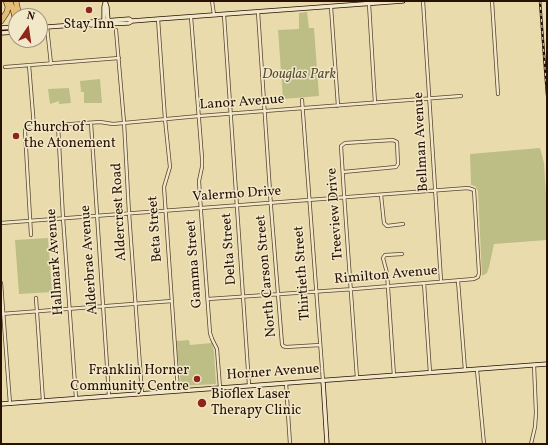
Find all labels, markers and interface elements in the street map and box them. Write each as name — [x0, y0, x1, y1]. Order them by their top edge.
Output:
marker: Stay Inn — [84, 5, 94, 15]
north arrow — [8, 8, 48, 48]
text: N — [25, 9, 36, 25]
place label: Stay Inn — [63, 17, 115, 33]
park label: Douglas Park — [262, 67, 336, 83]
street label: Lanor Avenue — [199, 92, 285, 114]
street label: Bellman Avenue — [411, 92, 433, 192]
place label: Church of the Atonement — [24, 120, 116, 152]
marker: Church of the Atonement — [11, 131, 21, 141]
street label: Aldercrest Road — [109, 162, 131, 262]
street label: Treeview Drive — [324, 167, 348, 261]
street label: Valermo Drive — [192, 184, 282, 206]
street label: Beta Street — [145, 195, 167, 263]
street label: Alderbrae Avenue — [78, 204, 102, 316]
street label: Hallmark Avenue — [44, 208, 68, 316]
street label: Delta Street — [219, 212, 241, 286]
street label: North Carson Street — [253, 214, 281, 338]
street label: Gamma Street — [184, 219, 206, 309]
street label: Thirtieth Street — [291, 225, 315, 321]
street label: Rimilton Avenue — [334, 263, 438, 289]
street label: Horner Avenue — [226, 361, 320, 385]
place label: Franklin Horner Community Centre — [70, 363, 189, 396]
marker: Franklin Horner Community Centre — [192, 374, 202, 384]
place label: Bioflex Laser Therapy Clinic — [211, 387, 301, 420]
marker: Bioflex Laser Therapy Clinic — [196, 397, 208, 409]

